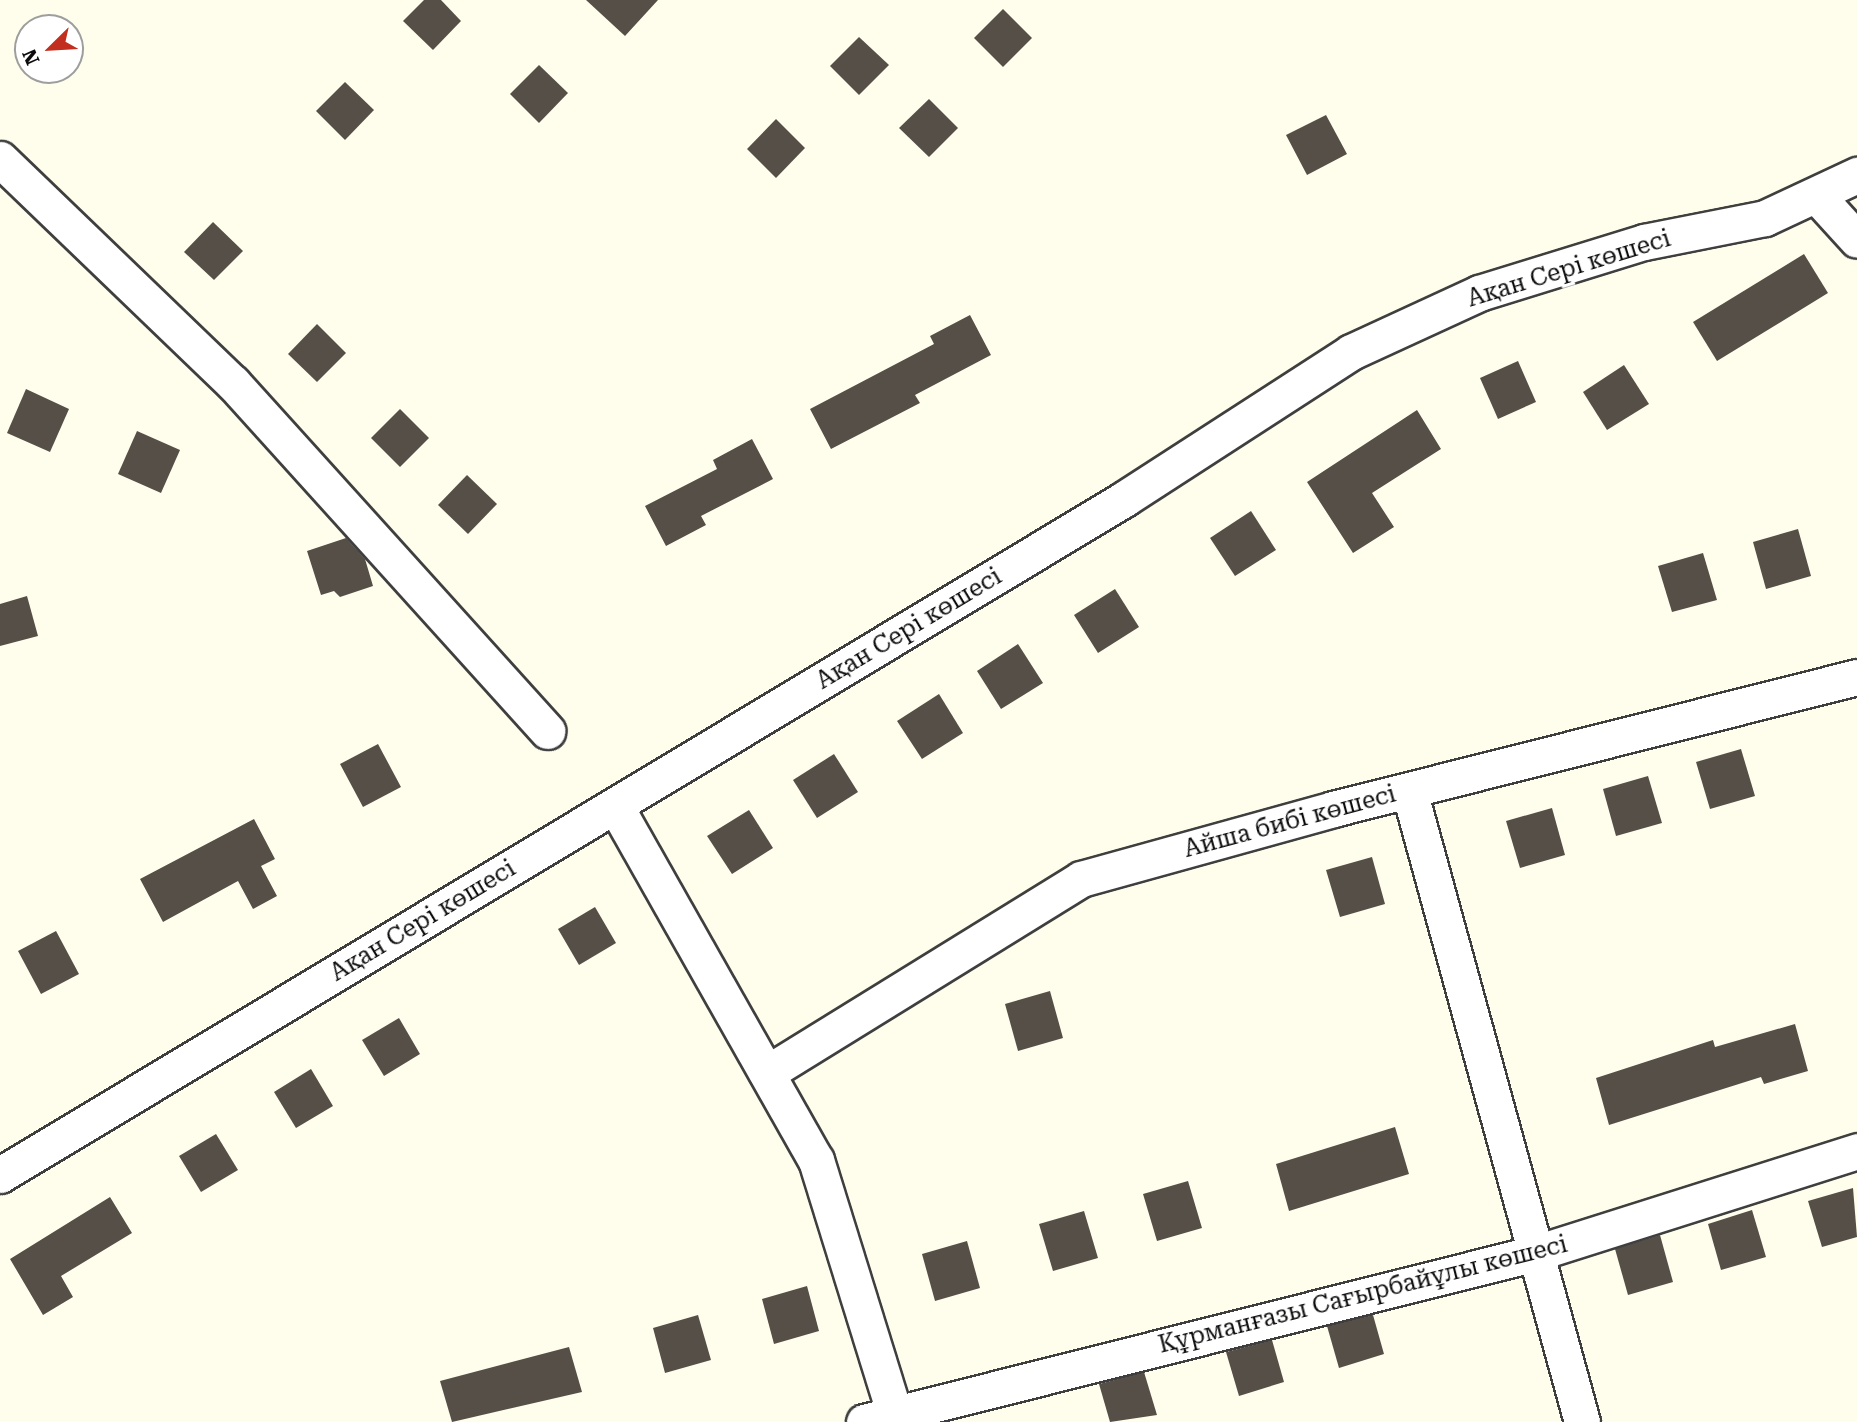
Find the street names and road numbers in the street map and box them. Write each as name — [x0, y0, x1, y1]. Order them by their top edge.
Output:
street label: Ақан Сері көшесі — [1464, 224, 1674, 314]
street label: Ақан Сері көшесі — [811, 562, 1007, 696]
street label: Айша бибі көшесі — [1181, 780, 1399, 864]
street label: Ақан Сері көшесі — [325, 854, 521, 988]
street label: Құрманғазы Сағырбайұлы көшесі — [1156, 1230, 1570, 1360]

